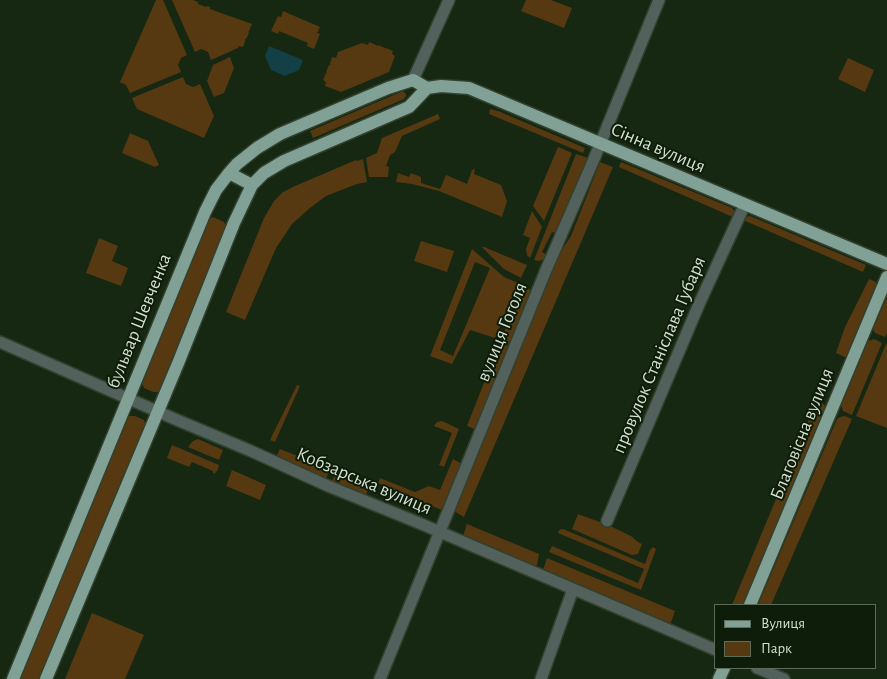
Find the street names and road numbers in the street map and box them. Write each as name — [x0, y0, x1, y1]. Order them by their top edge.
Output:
street label: Сінна вулиця — [607, 118, 709, 178]
street label: бульвар Шевченка — [102, 250, 176, 392]
street label: провулок Станіслава Губаря — [607, 253, 711, 457]
street label: вулиця Гоголя — [472, 279, 532, 385]
street label: Благовісна вулиця — [765, 365, 839, 503]
street label: Кобзарська вулиця — [293, 442, 435, 520]

